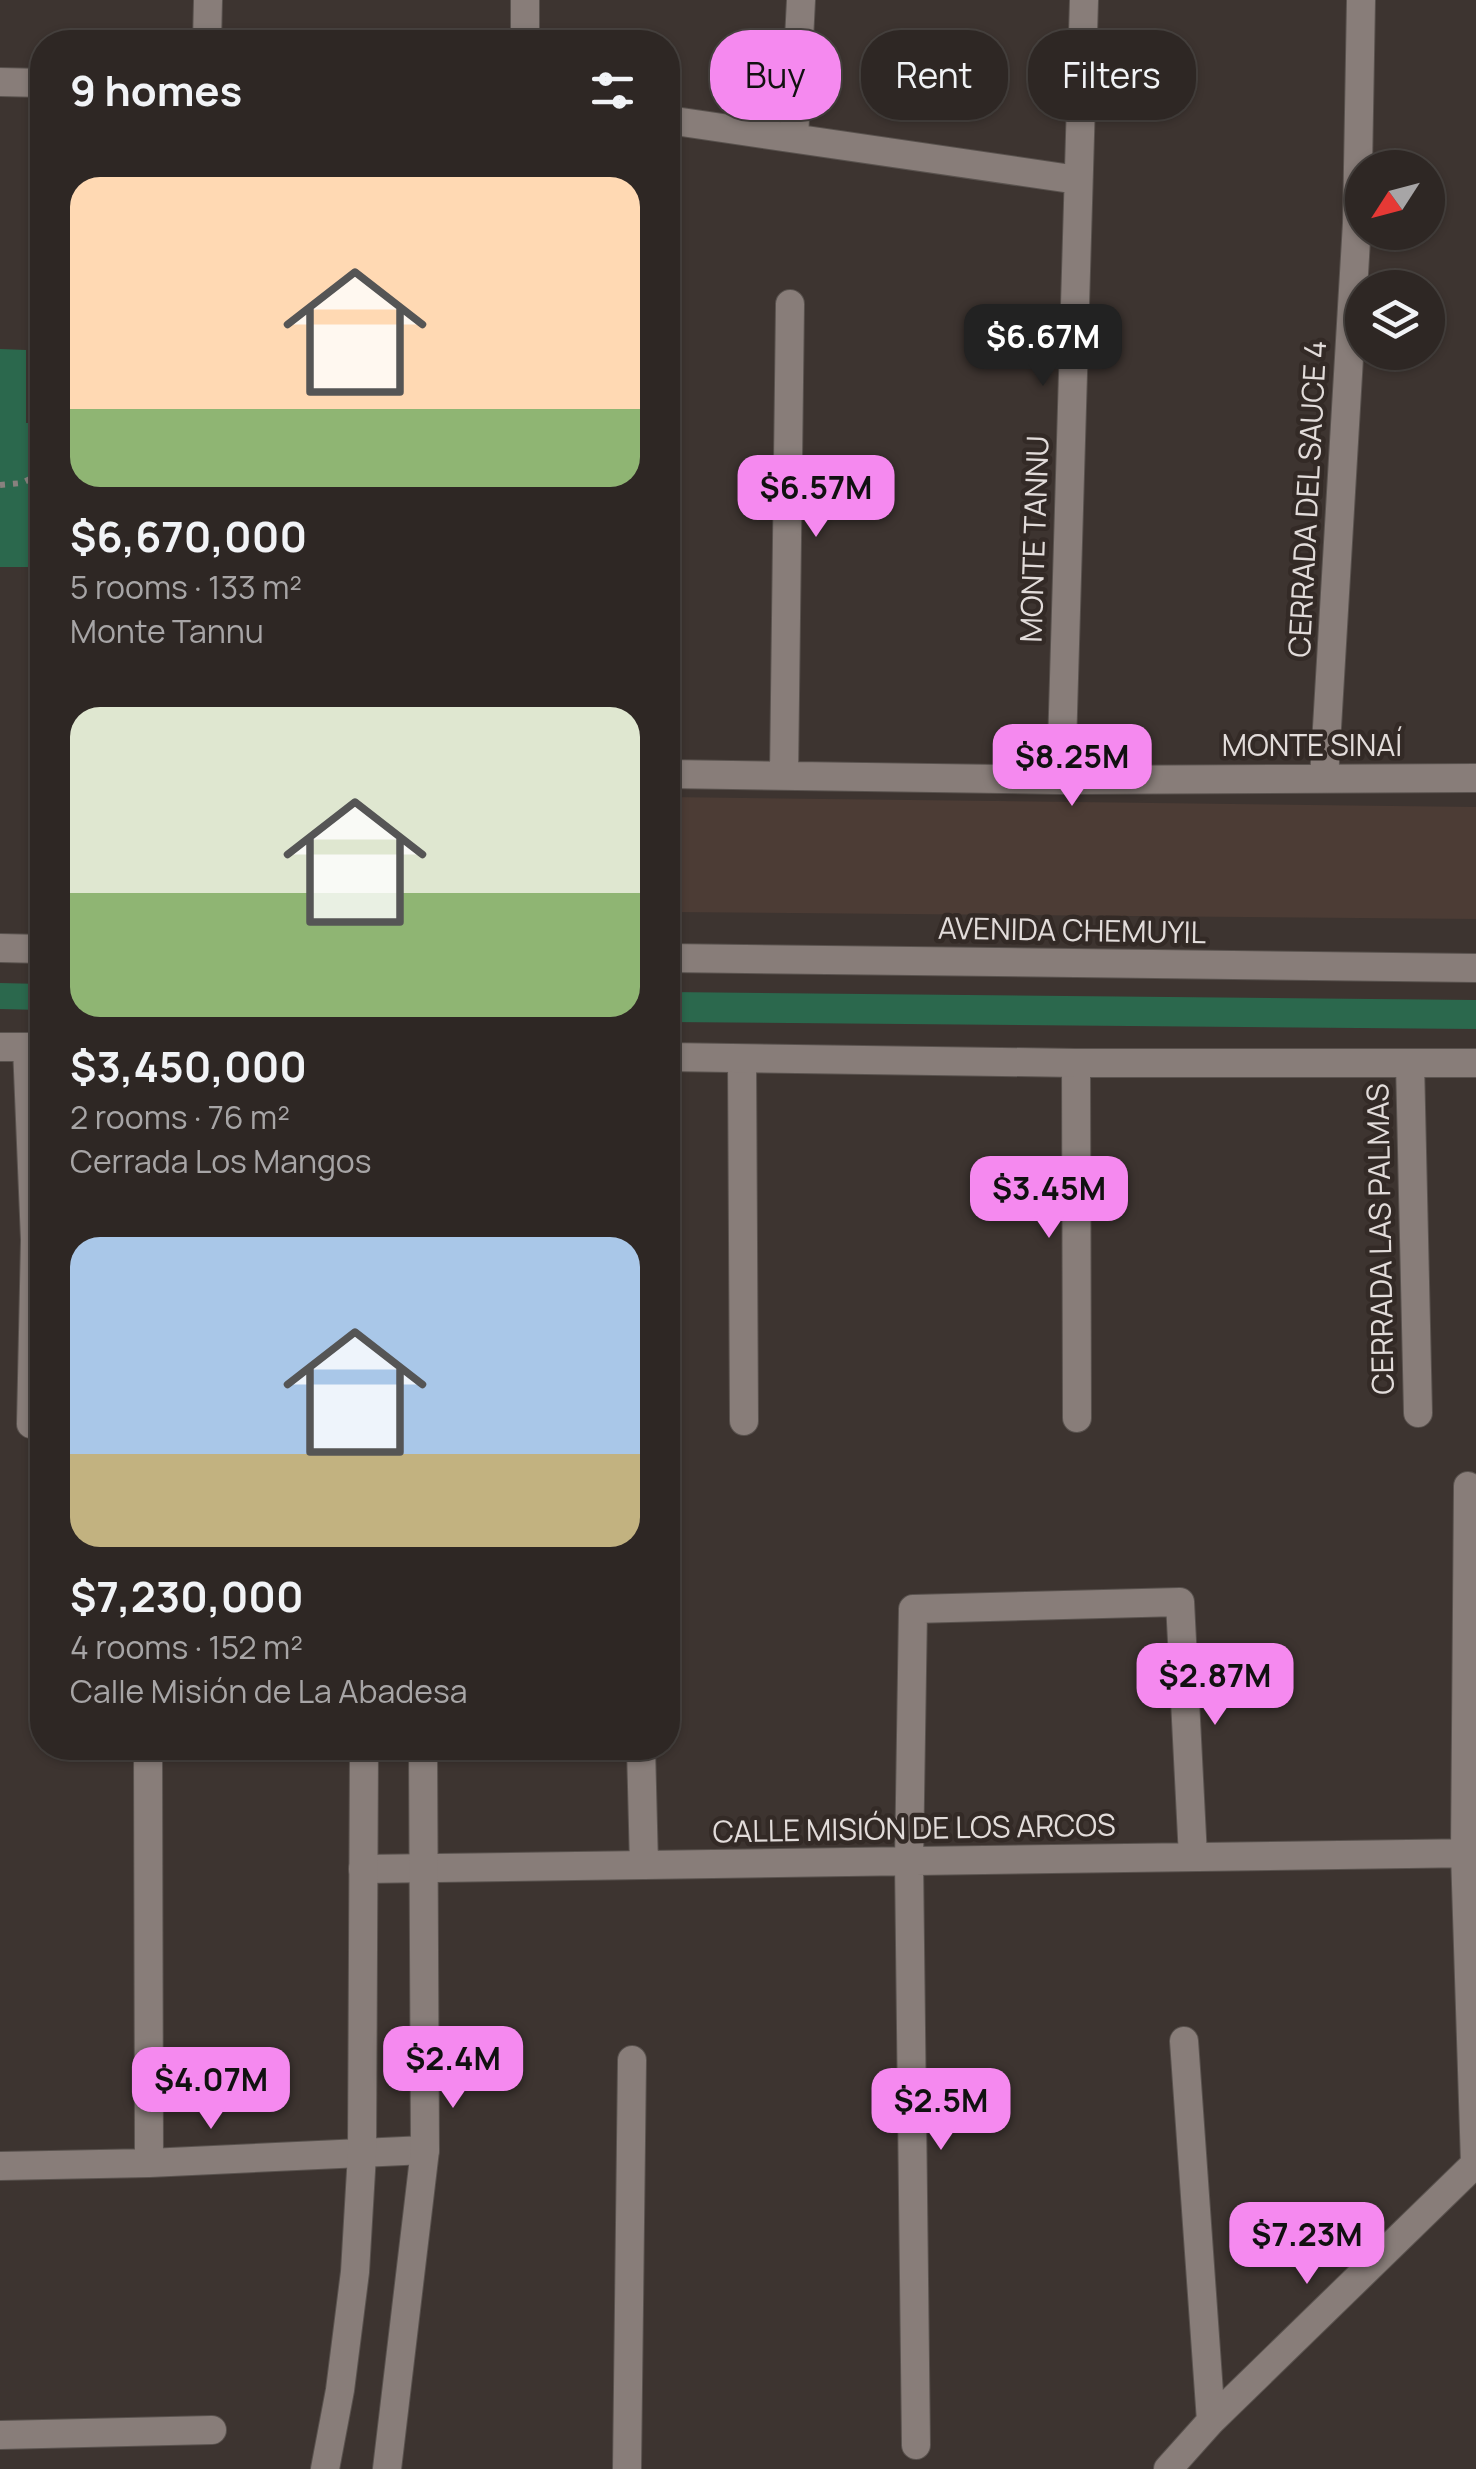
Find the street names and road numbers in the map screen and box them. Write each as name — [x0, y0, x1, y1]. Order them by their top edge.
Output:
street label: CERRADA DEL SAUCE 4 — [1278, 339, 1335, 658]
street label: MONTE TANNU — [1009, 435, 1058, 643]
street label: MONTE SINAÍ — [1222, 724, 1402, 765]
street label: AVENIDA CHEMUYIL — [938, 907, 1206, 952]
street label: CERRADA LAS PALMAS — [1356, 1083, 1403, 1395]
street label: CALLE MISIÓN DE LOS ARCOS — [712, 1803, 1116, 1852]

